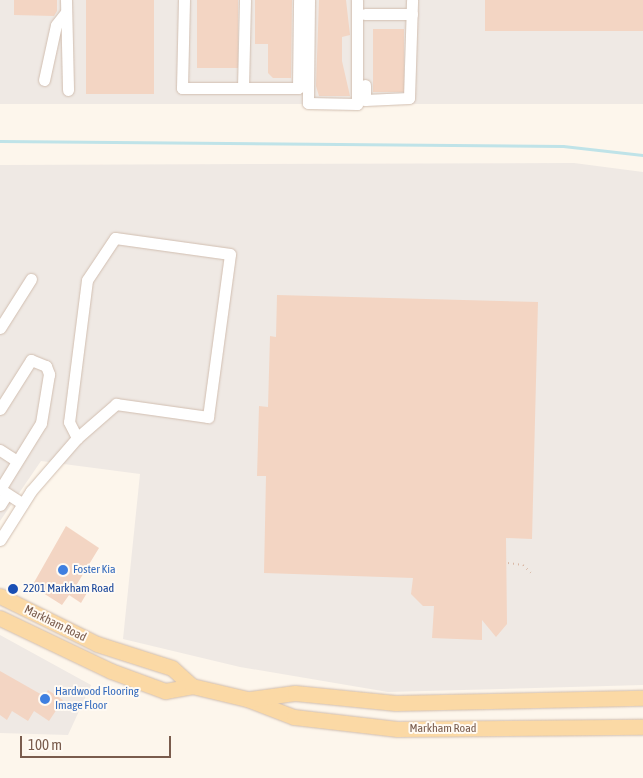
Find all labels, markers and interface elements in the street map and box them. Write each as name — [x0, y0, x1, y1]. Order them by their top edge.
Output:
place label: Foster Kia — [73, 563, 116, 577]
marker: Foster Kia — [57, 564, 69, 576]
place label: 2201 Markham Road — [23, 582, 114, 596]
marker: 2201 Markham Road — [7, 583, 19, 595]
street label: Markham Road — [22, 603, 88, 645]
place label: Hardwood Flooring Image Floor — [55, 685, 139, 713]
marker: Hardwood Flooring Image Floor — [39, 693, 51, 705]
street label: Markham Road — [409, 722, 477, 736]
scale bar — [22, 726, 174, 758]
text: 100 m — [28, 736, 62, 753]

